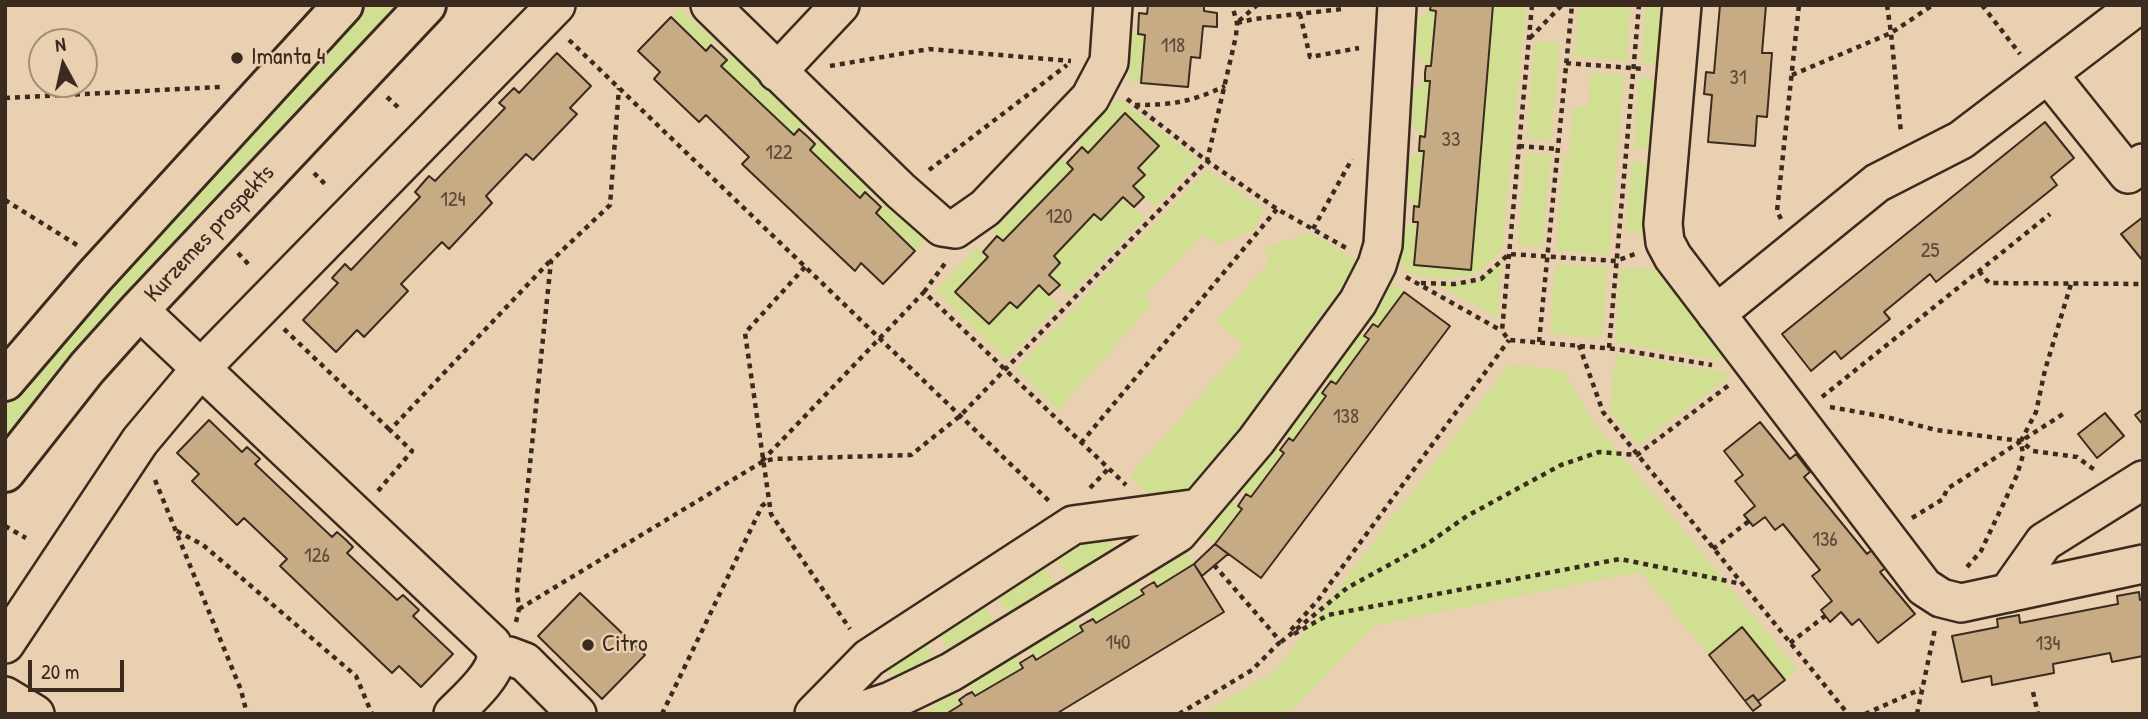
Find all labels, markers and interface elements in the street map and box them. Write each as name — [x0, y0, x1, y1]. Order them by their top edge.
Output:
north arrow — [28, 28, 98, 98]
text: N — [54, 31, 67, 58]
house number: 118 — [1161, 33, 1185, 59]
place label: Imanta 4 — [251, 44, 325, 72]
marker: Imanta 4 — [229, 50, 245, 66]
house number: 31 — [1729, 65, 1747, 91]
house number: 33 — [1442, 127, 1460, 153]
house number: 122 — [765, 140, 793, 166]
street label: Kurzemes prospekts — [139, 159, 281, 309]
house number: 124 — [440, 187, 466, 213]
house number: 120 — [1046, 204, 1072, 230]
house number: 25 — [1921, 238, 1939, 264]
house number: 138 — [1333, 404, 1359, 430]
house number: 136 — [1812, 527, 1838, 553]
house number: 126 — [304, 543, 330, 569]
house number: 140 — [1106, 630, 1130, 656]
place label: Citro — [602, 631, 648, 659]
house number: 134 — [2036, 631, 2060, 657]
marker: Citro — [580, 637, 596, 653]
scale bar — [32, 646, 128, 690]
text: 20 m — [41, 657, 79, 686]

